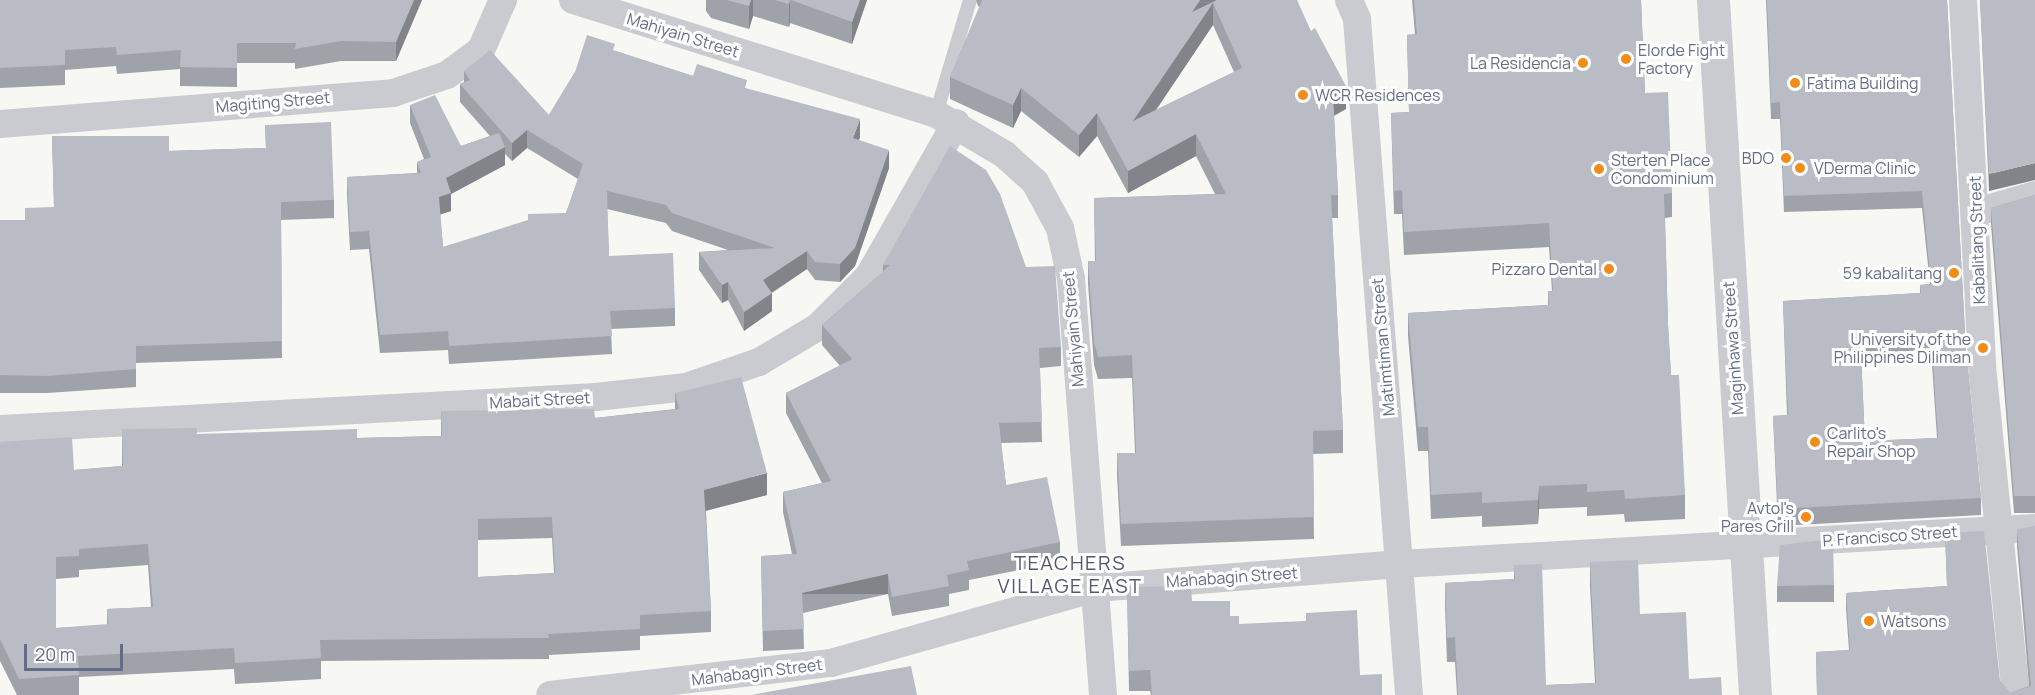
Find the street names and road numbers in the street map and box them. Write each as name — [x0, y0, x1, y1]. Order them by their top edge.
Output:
street label: Mahiyain Street — [625, 9, 741, 61]
street label: Magiting Street — [215, 87, 331, 117]
street label: Kabalitang Street — [1965, 175, 1989, 305]
street label: Mahiyain Street — [1058, 270, 1088, 388]
street label: Matimtiman Street — [1367, 277, 1399, 417]
street label: Maginhawa Street — [1719, 280, 1747, 416]
street label: Mabait Street — [489, 388, 591, 412]
street label: P. Francisco Street — [1822, 522, 1958, 550]
street label: Mahabagin Street — [1165, 563, 1299, 591]
street label: Mahabagin Street — [690, 654, 824, 690]

